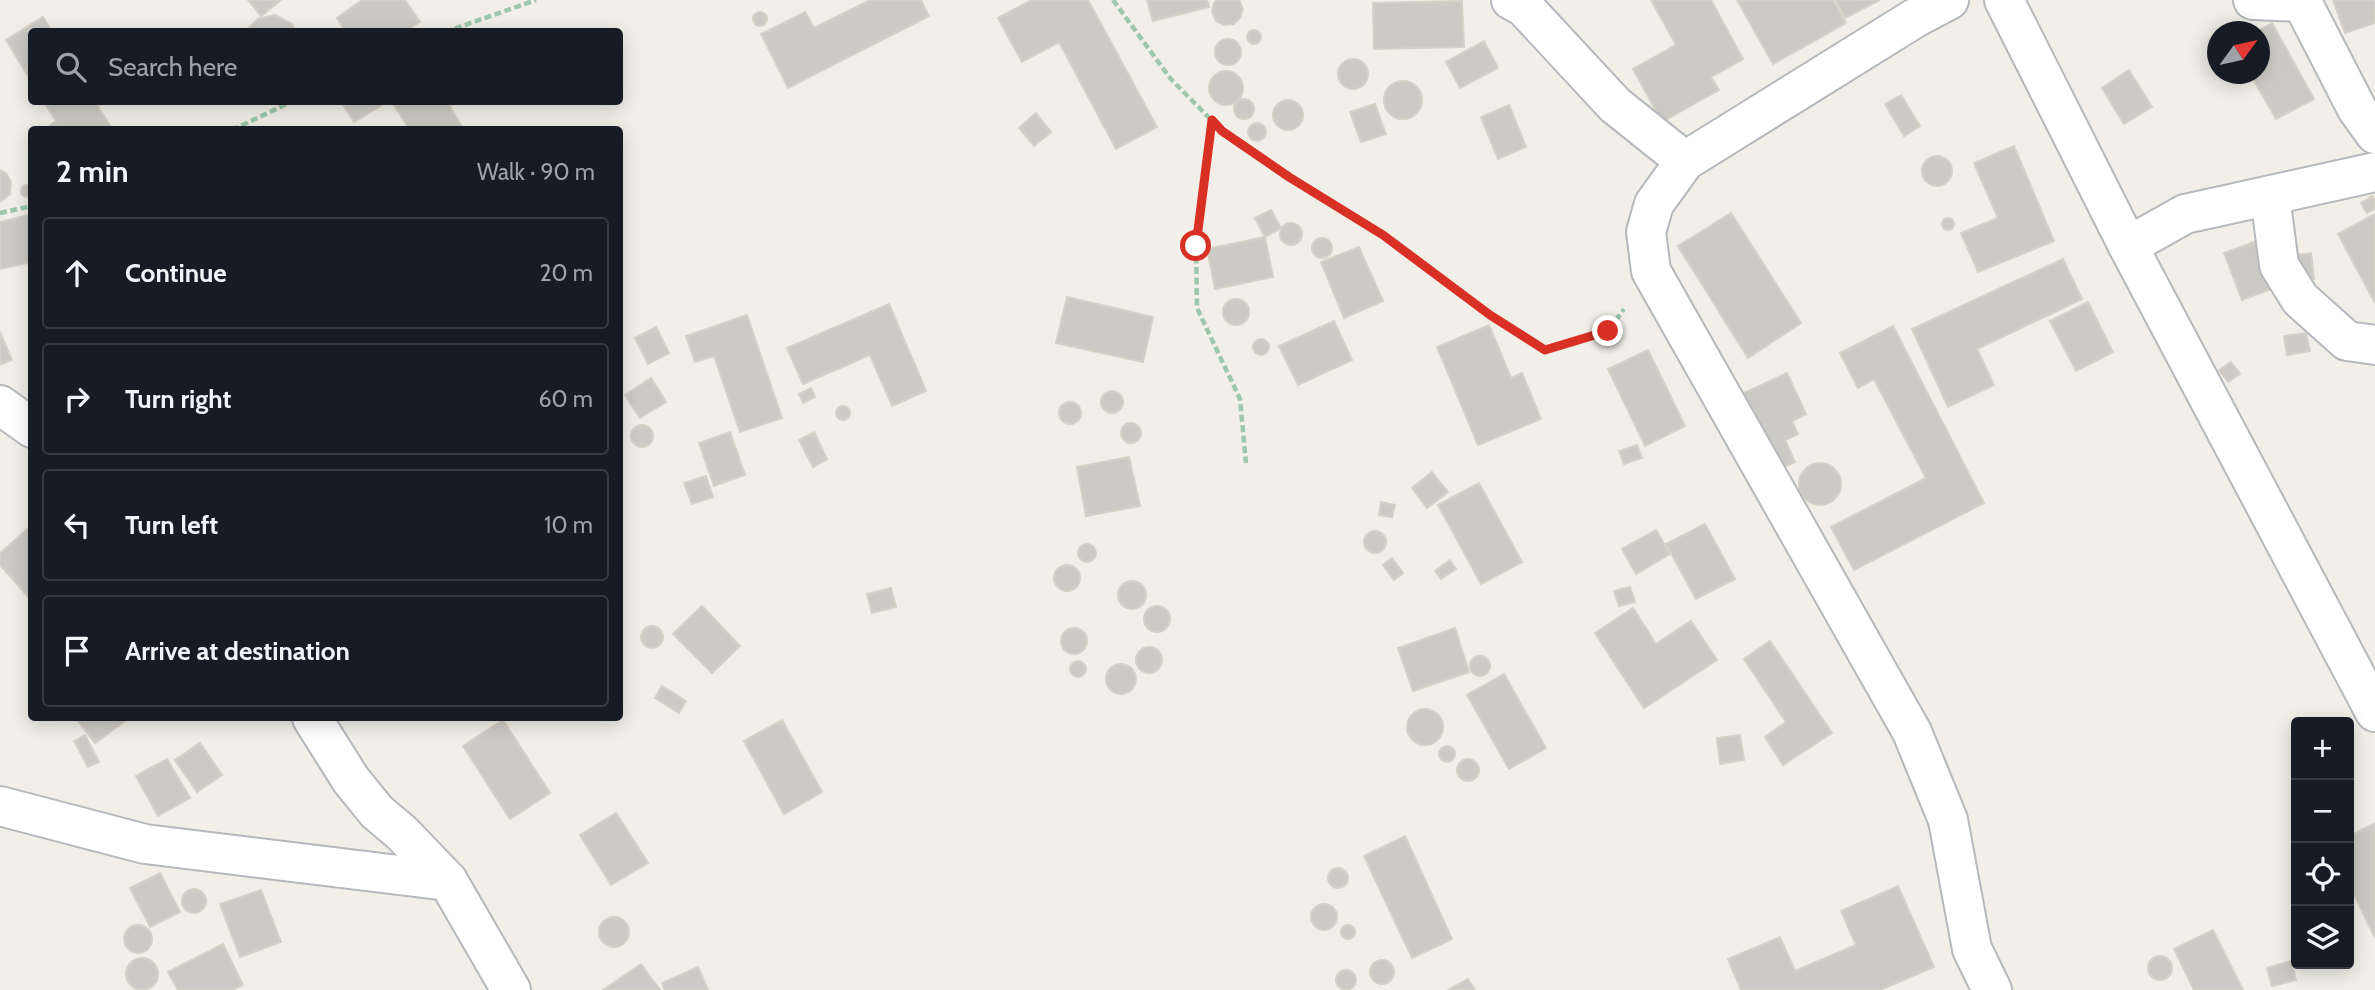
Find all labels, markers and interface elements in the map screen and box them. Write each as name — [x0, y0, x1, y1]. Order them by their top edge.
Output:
north arrow — [2207, 21, 2270, 84]
search box — [28, 28, 623, 105]
icon: search — [52, 48, 90, 86]
text: Search here — [108, 51, 237, 83]
text: 2 min — [56, 153, 128, 190]
text: Walk · 90 m — [477, 158, 595, 186]
route start — [1180, 230, 1211, 261]
icon: ahead — [58, 254, 96, 292]
text: Continue — [125, 257, 227, 289]
text: 20 m — [540, 259, 593, 287]
route end — [1592, 315, 1623, 346]
icon: right — [58, 380, 96, 418]
text: Turn right — [125, 383, 231, 415]
text: 60 m — [539, 385, 593, 413]
icon: left — [58, 506, 96, 544]
text: Turn left — [125, 509, 218, 541]
text: 10 m — [544, 511, 593, 539]
icon: arrive — [58, 632, 96, 670]
text: Arrive at destination — [125, 635, 350, 667]
map controls — [2291, 717, 2354, 969]
button: + — [2291, 717, 2354, 780]
button: − — [2291, 780, 2354, 843]
button: locate — [2291, 843, 2354, 906]
button: layers — [2291, 906, 2354, 969]

